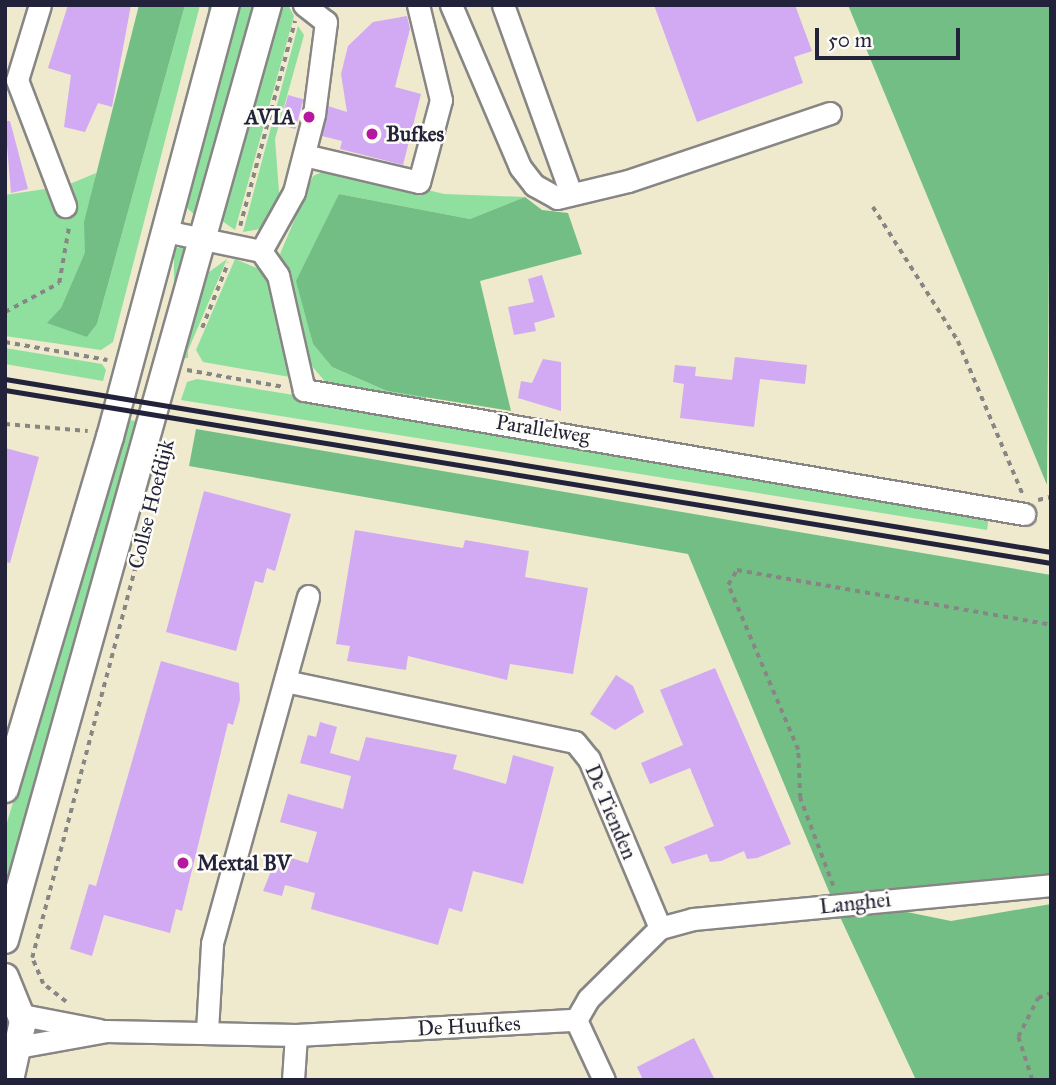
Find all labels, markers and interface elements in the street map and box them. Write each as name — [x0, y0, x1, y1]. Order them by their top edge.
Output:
scale bar — [818, 14, 963, 58]
text: 50 m — [828, 27, 872, 53]
place label: AVIA — [245, 104, 295, 130]
marker: AVIA — [301, 109, 317, 125]
place label: Bufkes — [386, 121, 444, 147]
marker: Bufkes — [364, 126, 380, 142]
street label: Parallelweg — [494, 409, 592, 449]
street label: Collse Hoefdijk — [123, 437, 179, 571]
street label: De Tienden — [580, 761, 642, 863]
place label: Mextal BV — [197, 850, 291, 876]
marker: Mextal BV — [175, 855, 191, 871]
street label: Langhei — [818, 887, 892, 919]
street label: De Huufkes — [417, 1011, 521, 1041]

